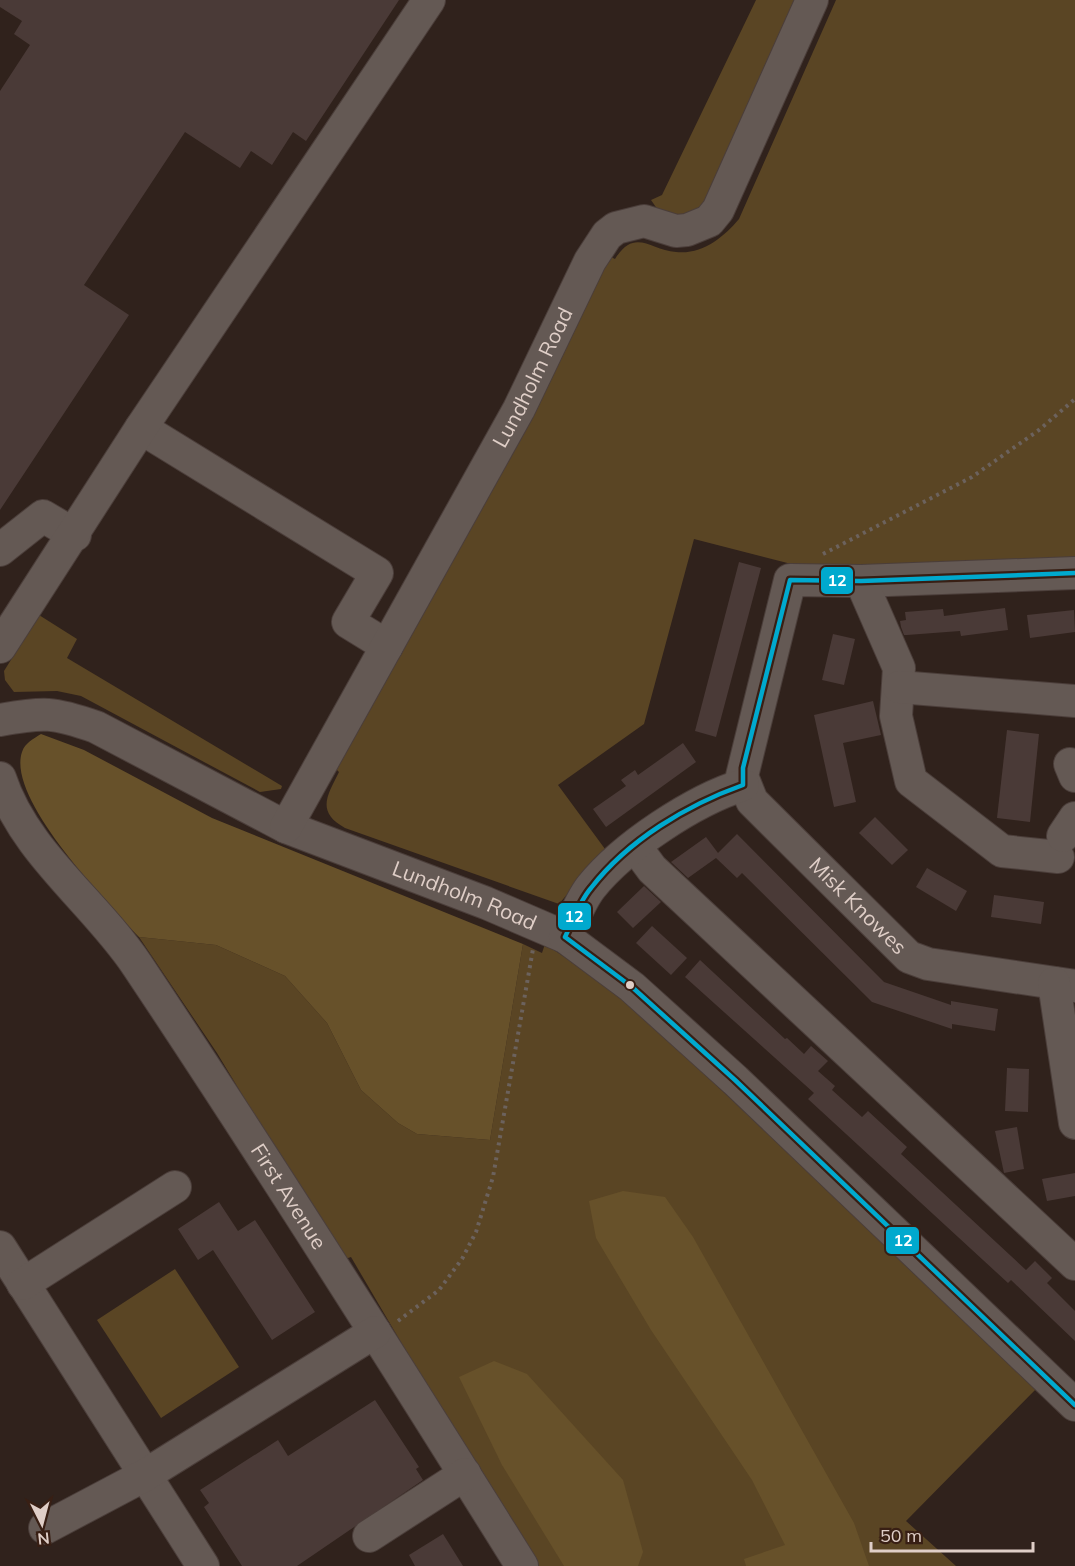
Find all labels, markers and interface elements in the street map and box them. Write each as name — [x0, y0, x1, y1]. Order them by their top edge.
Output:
street label: Lundholm Road — [486, 303, 578, 452]
line badge: 12 — [820, 566, 854, 595]
text: 12 — [827, 570, 847, 590]
street label: Misk Knowes — [804, 851, 913, 959]
street label: Lundholm Road — [389, 855, 541, 935]
line badge: 12 — [557, 902, 592, 931]
text: 12 — [564, 906, 584, 926]
unlabelled marker — [624, 979, 636, 991]
street label: First Avenue — [246, 1138, 333, 1254]
line badge: 12 — [885, 1226, 920, 1255]
text: 12 — [893, 1230, 913, 1250]
north arrow — [12, 1494, 72, 1554]
scale bar — [871, 1515, 1033, 1553]
text: 50 m — [880, 1524, 922, 1547]
text: N — [37, 1528, 51, 1549]

